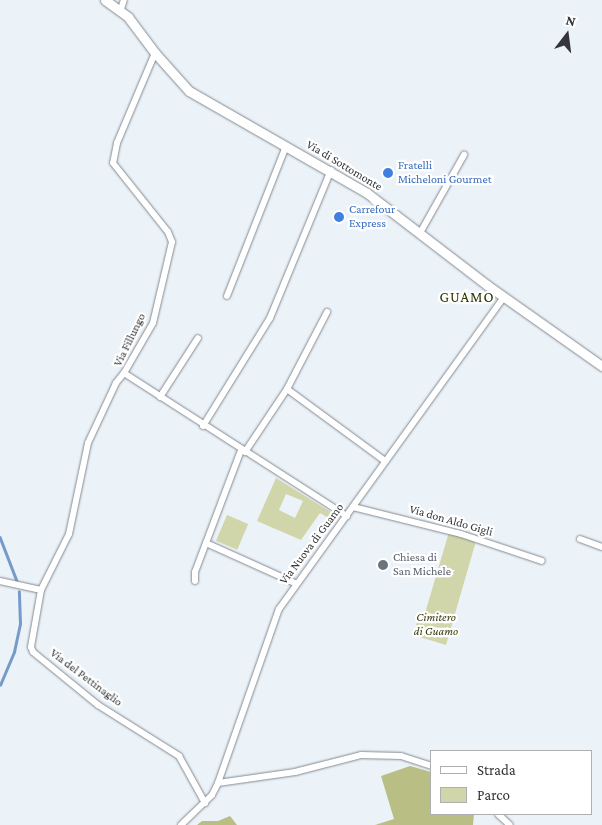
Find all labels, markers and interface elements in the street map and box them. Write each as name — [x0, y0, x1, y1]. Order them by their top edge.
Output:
north arrow — [542, 10, 592, 60]
text: N — [564, 12, 578, 29]
street label: Via di Sottomonte — [303, 138, 385, 194]
place label: Fratelli Micheloni Gourmet — [398, 159, 492, 187]
marker: Fratelli Micheloni Gourmet — [382, 167, 394, 179]
place label: Carrefour Express — [349, 203, 395, 231]
marker: Carrefour Express — [333, 211, 345, 223]
district label: GUAMO — [439, 289, 495, 307]
street label: Via Fillungo — [111, 311, 149, 369]
street label: Via Nuova di Guamo — [277, 501, 347, 587]
street label: Via don Aldo Gigli — [408, 502, 494, 540]
place label: Chiesa di San Michele — [393, 551, 451, 579]
marker: Chiesa di San Michele — [377, 559, 389, 571]
park label: Cimitero di Guamo — [414, 611, 458, 639]
street label: Via del Pettinaglio — [47, 646, 125, 710]
legend — [430, 750, 592, 815]
text: Strada — [477, 762, 516, 778]
text: Parco — [477, 787, 510, 803]

